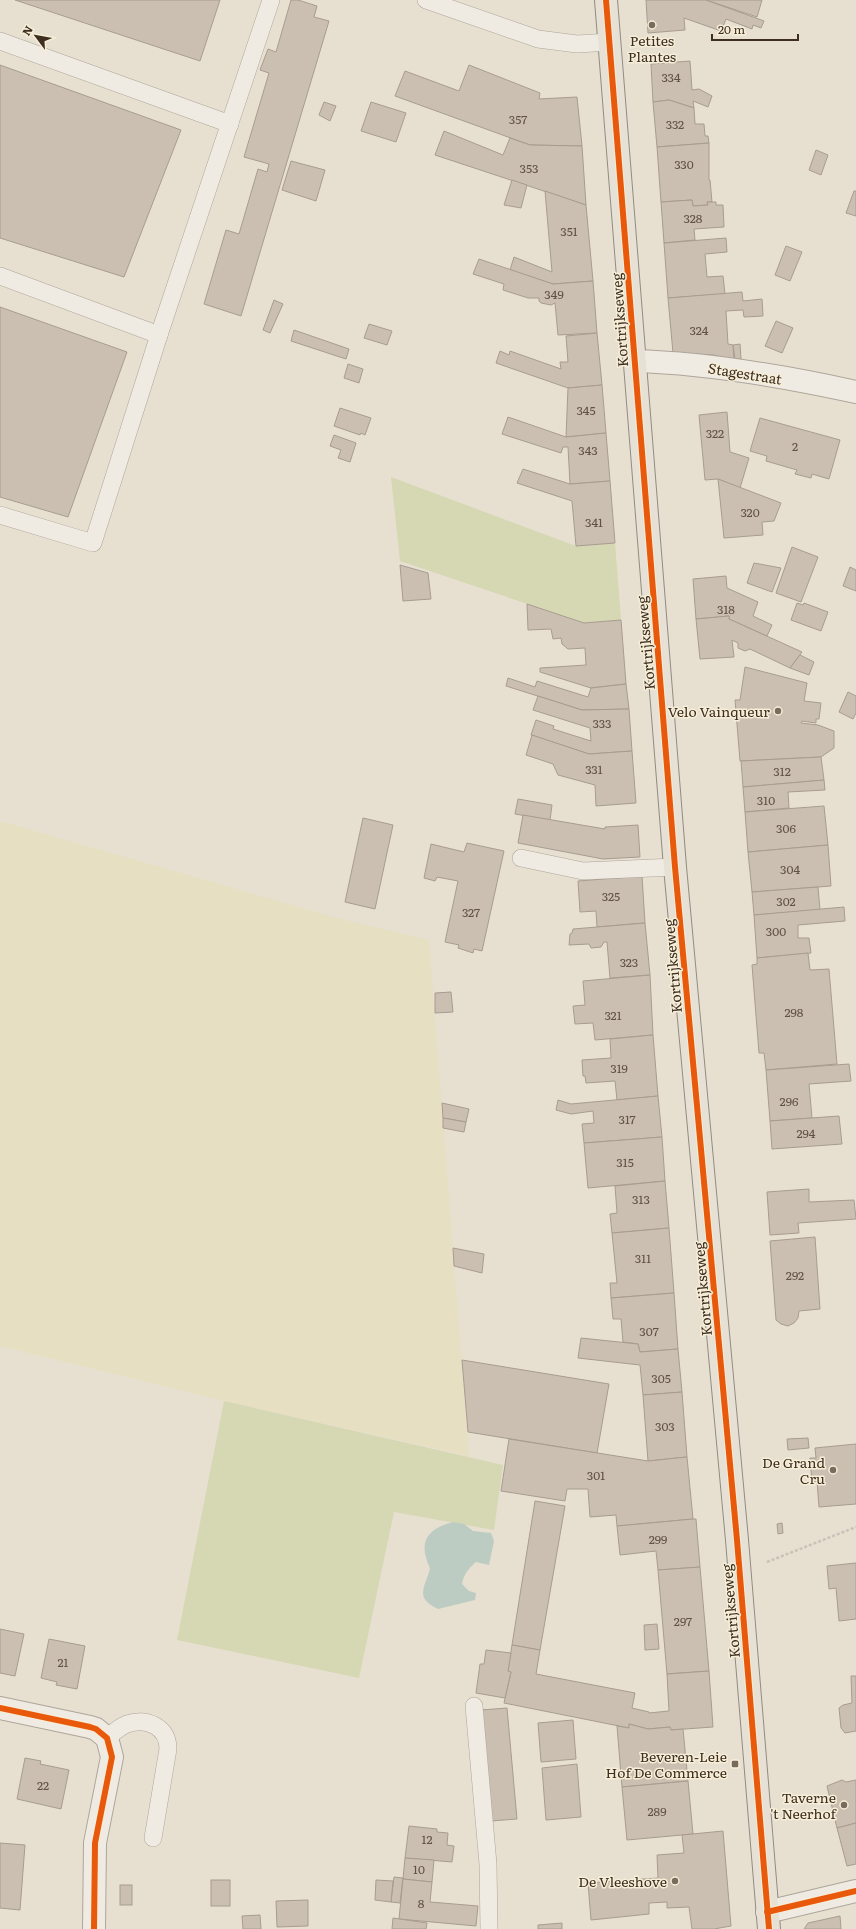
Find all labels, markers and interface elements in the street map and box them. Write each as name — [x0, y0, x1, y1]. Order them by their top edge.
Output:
north arrow — [16, 16, 56, 56]
scale bar — [712, 16, 798, 42]
marker: Petites Plantes — [647, 20, 657, 30]
text: 20 m — [718, 20, 745, 38]
text: N — [17, 22, 36, 38]
place label: Petites Plantes — [628, 30, 676, 66]
house number: 334 — [661, 68, 681, 86]
house number: 357 — [509, 110, 527, 128]
house number: 332 — [666, 115, 684, 133]
house number: 330 — [674, 155, 694, 173]
house number: 353 — [519, 159, 539, 177]
house number: 328 — [684, 209, 703, 227]
house number: 351 — [560, 222, 578, 240]
street label: Kortrijkseweg — [606, 272, 632, 368]
house number: 349 — [544, 285, 564, 303]
house number: 324 — [690, 321, 709, 339]
street label: Stagestraat — [707, 357, 784, 389]
house number: 345 — [576, 401, 596, 419]
house number: 322 — [706, 424, 724, 442]
house number: 2 — [792, 437, 798, 455]
house number: 343 — [578, 441, 598, 459]
house number: 320 — [740, 503, 760, 521]
house number: 341 — [585, 513, 603, 531]
street label: Kortrijkseweg — [631, 595, 659, 691]
house number: 318 — [717, 600, 735, 618]
place label: Velo Vainqueur — [668, 701, 770, 721]
marker: Velo Vainqueur — [773, 706, 783, 716]
house number: 333 — [593, 714, 611, 732]
house number: 331 — [585, 760, 603, 778]
house number: 312 — [773, 762, 791, 780]
house number: 310 — [757, 791, 775, 809]
house number: 306 — [776, 819, 796, 837]
house number: 304 — [780, 860, 800, 878]
house number: 325 — [602, 887, 620, 905]
house number: 302 — [776, 892, 796, 910]
house number: 327 — [462, 903, 480, 921]
street label: Kortrijkseweg — [658, 918, 686, 1014]
house number: 300 — [766, 922, 786, 940]
house number: 323 — [620, 953, 638, 971]
house number: 298 — [785, 1003, 804, 1021]
house number: 321 — [604, 1006, 622, 1024]
house number: 319 — [610, 1059, 628, 1077]
house number: 296 — [780, 1092, 799, 1110]
house number: 317 — [618, 1110, 636, 1128]
house number: 294 — [797, 1124, 816, 1142]
house number: 315 — [616, 1153, 634, 1171]
house number: 313 — [632, 1190, 650, 1208]
street label: Kortrijkseweg — [688, 1241, 716, 1337]
house number: 311 — [635, 1249, 651, 1267]
house number: 292 — [786, 1266, 804, 1284]
house number: 307 — [639, 1322, 659, 1340]
house number: 305 — [651, 1369, 671, 1387]
house number: 303 — [655, 1417, 675, 1435]
place label: De Grand Cru — [762, 1452, 825, 1488]
marker: De Grand Cru — [828, 1465, 838, 1475]
house number: 301 — [587, 1466, 605, 1484]
house number: 299 — [649, 1530, 667, 1548]
street label: Kortrijkseweg — [716, 1563, 744, 1659]
house number: 297 — [674, 1612, 692, 1630]
house number: 21 — [58, 1653, 69, 1671]
place label: Beveren-Leie Hof De Commerce — [606, 1746, 727, 1782]
marker: Beveren-Leie Hof De Commerce — [730, 1759, 740, 1769]
house number: 22 — [37, 1776, 49, 1794]
place label: Taverne 't Neerhof — [770, 1787, 838, 1823]
marker: Taverne 't Neerhof — [839, 1800, 849, 1810]
house number: 289 — [648, 1802, 666, 1820]
house number: 12 — [422, 1830, 432, 1848]
house number: 10 — [413, 1860, 425, 1878]
place label: De Vleeshove — [578, 1871, 667, 1891]
marker: De Vleeshove — [670, 1876, 680, 1886]
house number: 8 — [418, 1894, 425, 1912]

